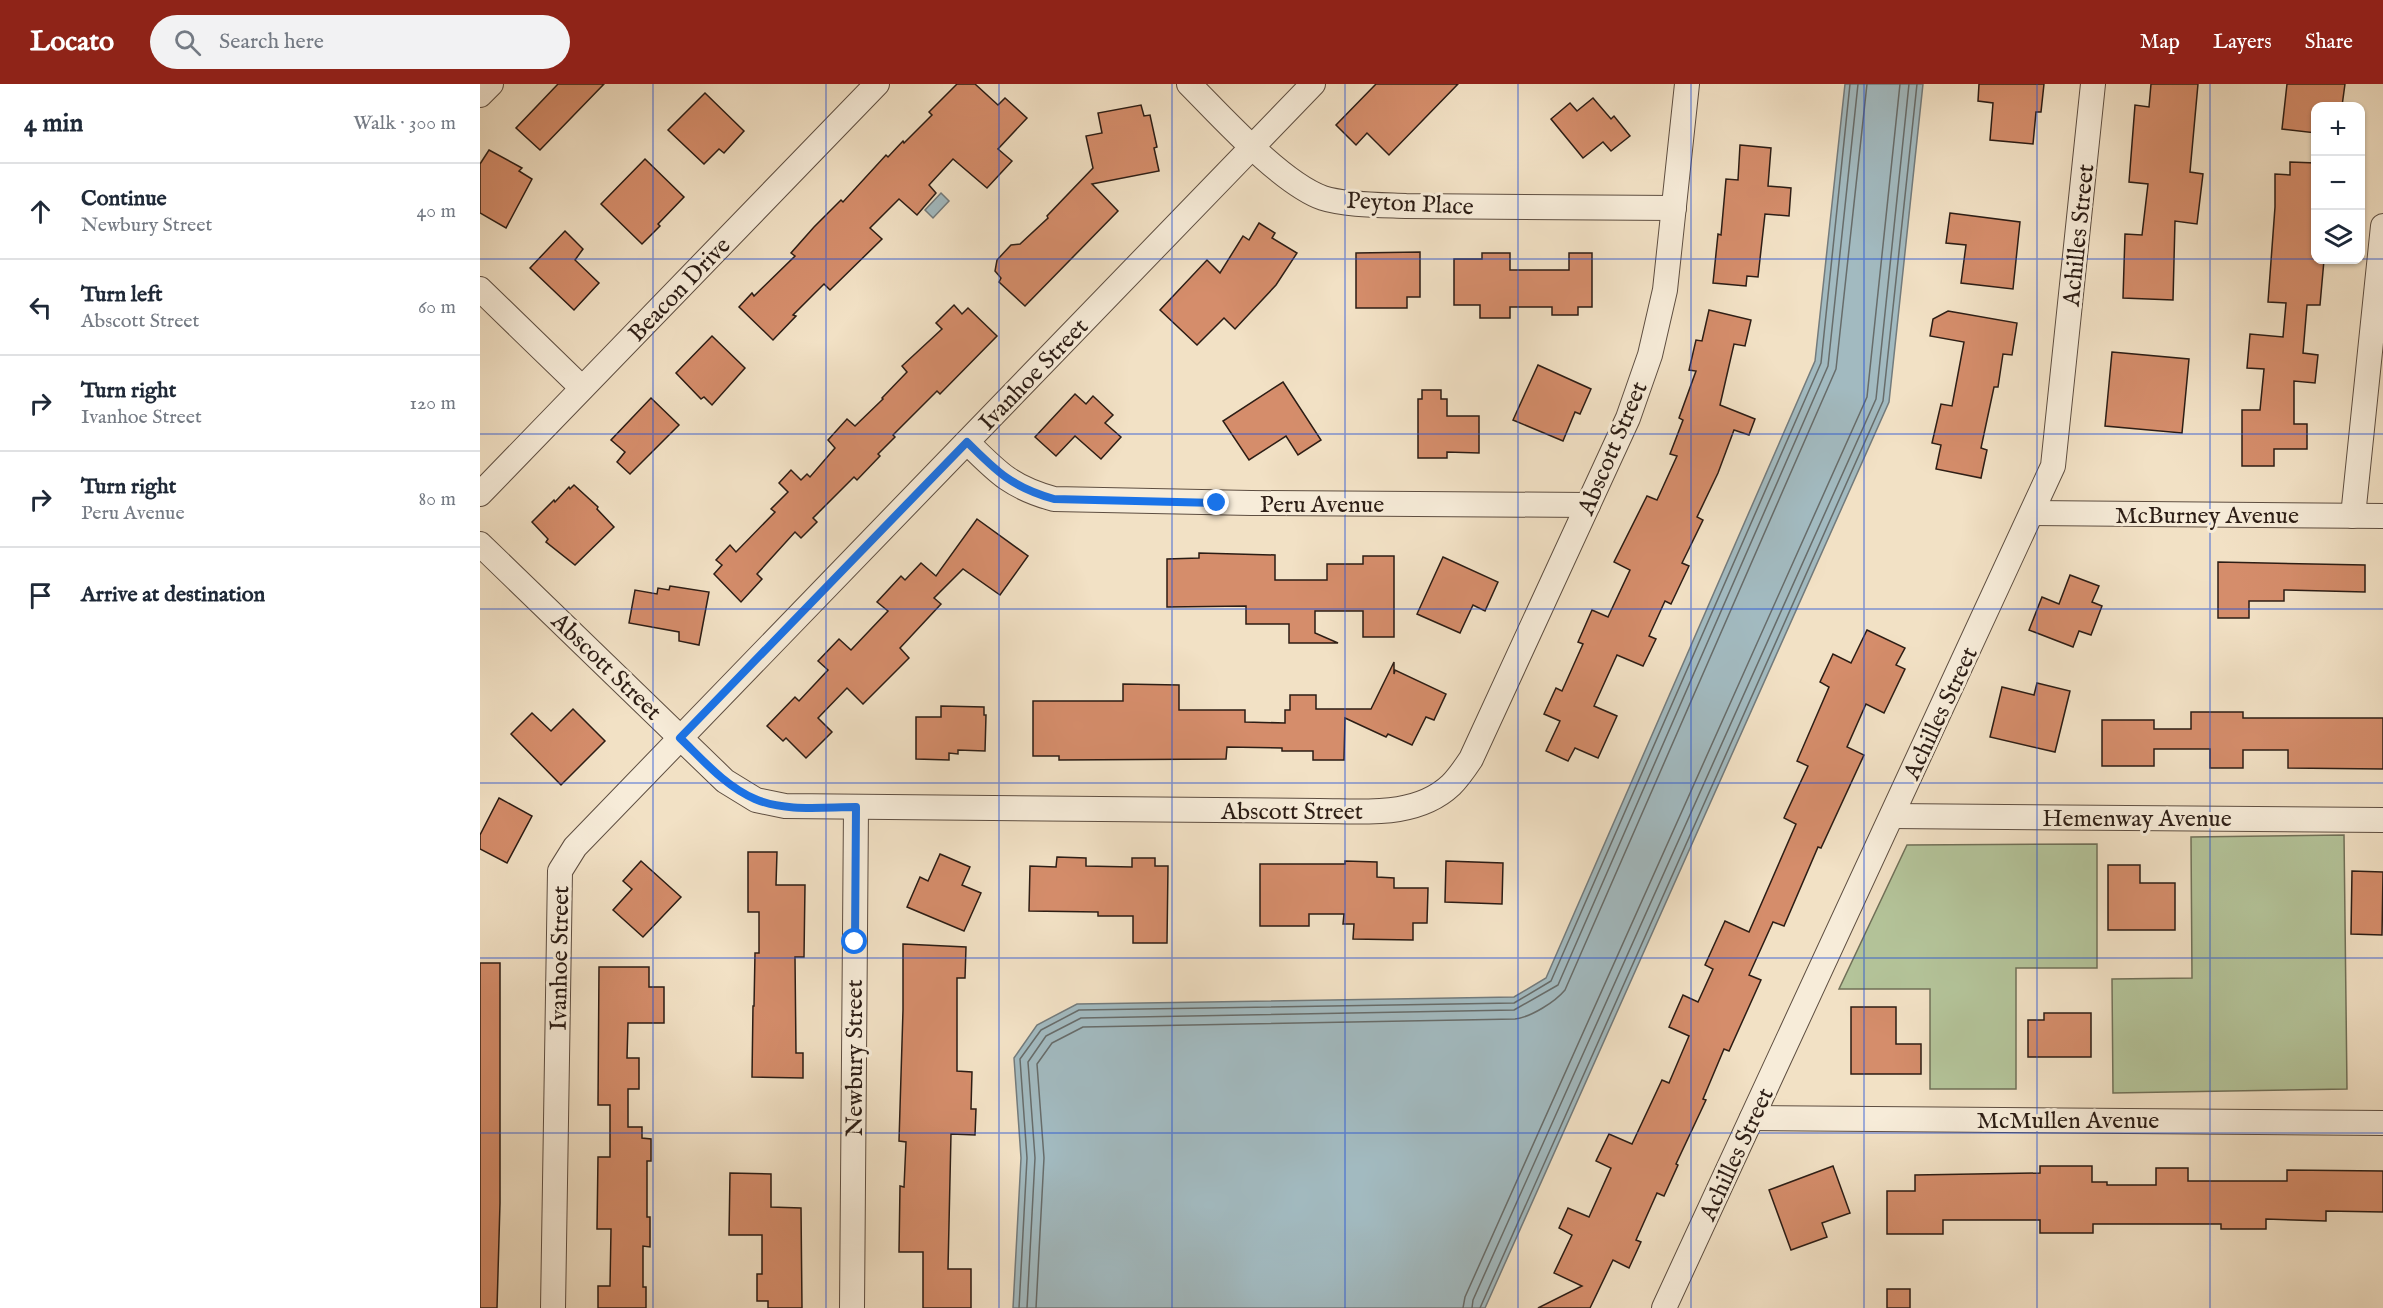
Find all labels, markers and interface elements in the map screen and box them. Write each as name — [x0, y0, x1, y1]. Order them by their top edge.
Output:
search box — [150, 15, 570, 69]
text: Locato — [30, 25, 114, 60]
icon: search — [171, 26, 204, 59]
text: Search here — [219, 28, 324, 56]
text: Map — [2140, 29, 2180, 56]
text: Layers — [2213, 29, 2272, 56]
text: Share — [2305, 29, 2353, 56]
map controls — [2311, 102, 2365, 264]
button: + — [2311, 102, 2365, 156]
text: 4 min — [24, 107, 83, 140]
text: Walk · 300 m — [353, 111, 456, 136]
button: − — [2311, 156, 2365, 210]
street label: Achilles Street — [2056, 162, 2102, 309]
text: Continue — [81, 185, 167, 213]
street label: Peyton Place — [1345, 186, 1474, 223]
icon: ahead — [24, 195, 57, 228]
text: 40 m — [417, 199, 456, 224]
button: layers — [2311, 210, 2365, 264]
text: Newbury Street — [81, 213, 212, 238]
street label: Beacon Drive — [622, 231, 738, 349]
text: Turn left — [81, 281, 163, 309]
icon: left — [24, 291, 57, 324]
text: 60 m — [418, 295, 456, 320]
text: Abscott Street — [81, 309, 199, 334]
street label: Ivanhoe Street — [973, 312, 1096, 438]
text: Turn right — [81, 377, 176, 405]
street label: Abscott Street — [1571, 377, 1655, 521]
icon: right — [24, 387, 57, 420]
text: 120 m — [410, 391, 456, 416]
text: Ivanhoe Street — [81, 405, 202, 430]
text: Turn right — [81, 473, 176, 501]
icon: right — [24, 483, 57, 516]
text: 80 m — [419, 487, 456, 512]
route end — [1203, 489, 1229, 515]
street label: Peru Avenue — [1260, 490, 1384, 521]
text: Peru Avenue — [81, 501, 185, 526]
street label: McBurney Avenue — [2115, 501, 2299, 532]
icon: arrive — [24, 579, 57, 612]
text: Arrive at destination — [81, 581, 265, 609]
street label: Abscott Street — [543, 606, 668, 728]
street label: Achilles Street — [1897, 642, 1986, 786]
street label: Abscott Street — [1220, 797, 1363, 828]
street label: Hemenway Avenue — [2042, 804, 2232, 835]
street label: Ivanhoe Street — [544, 885, 577, 1031]
route start — [841, 928, 867, 954]
street label: Newbury Street — [840, 979, 871, 1137]
street label: Achilles Street — [1693, 1083, 1782, 1227]
street label: McMullen Avenue — [1977, 1106, 2159, 1137]

